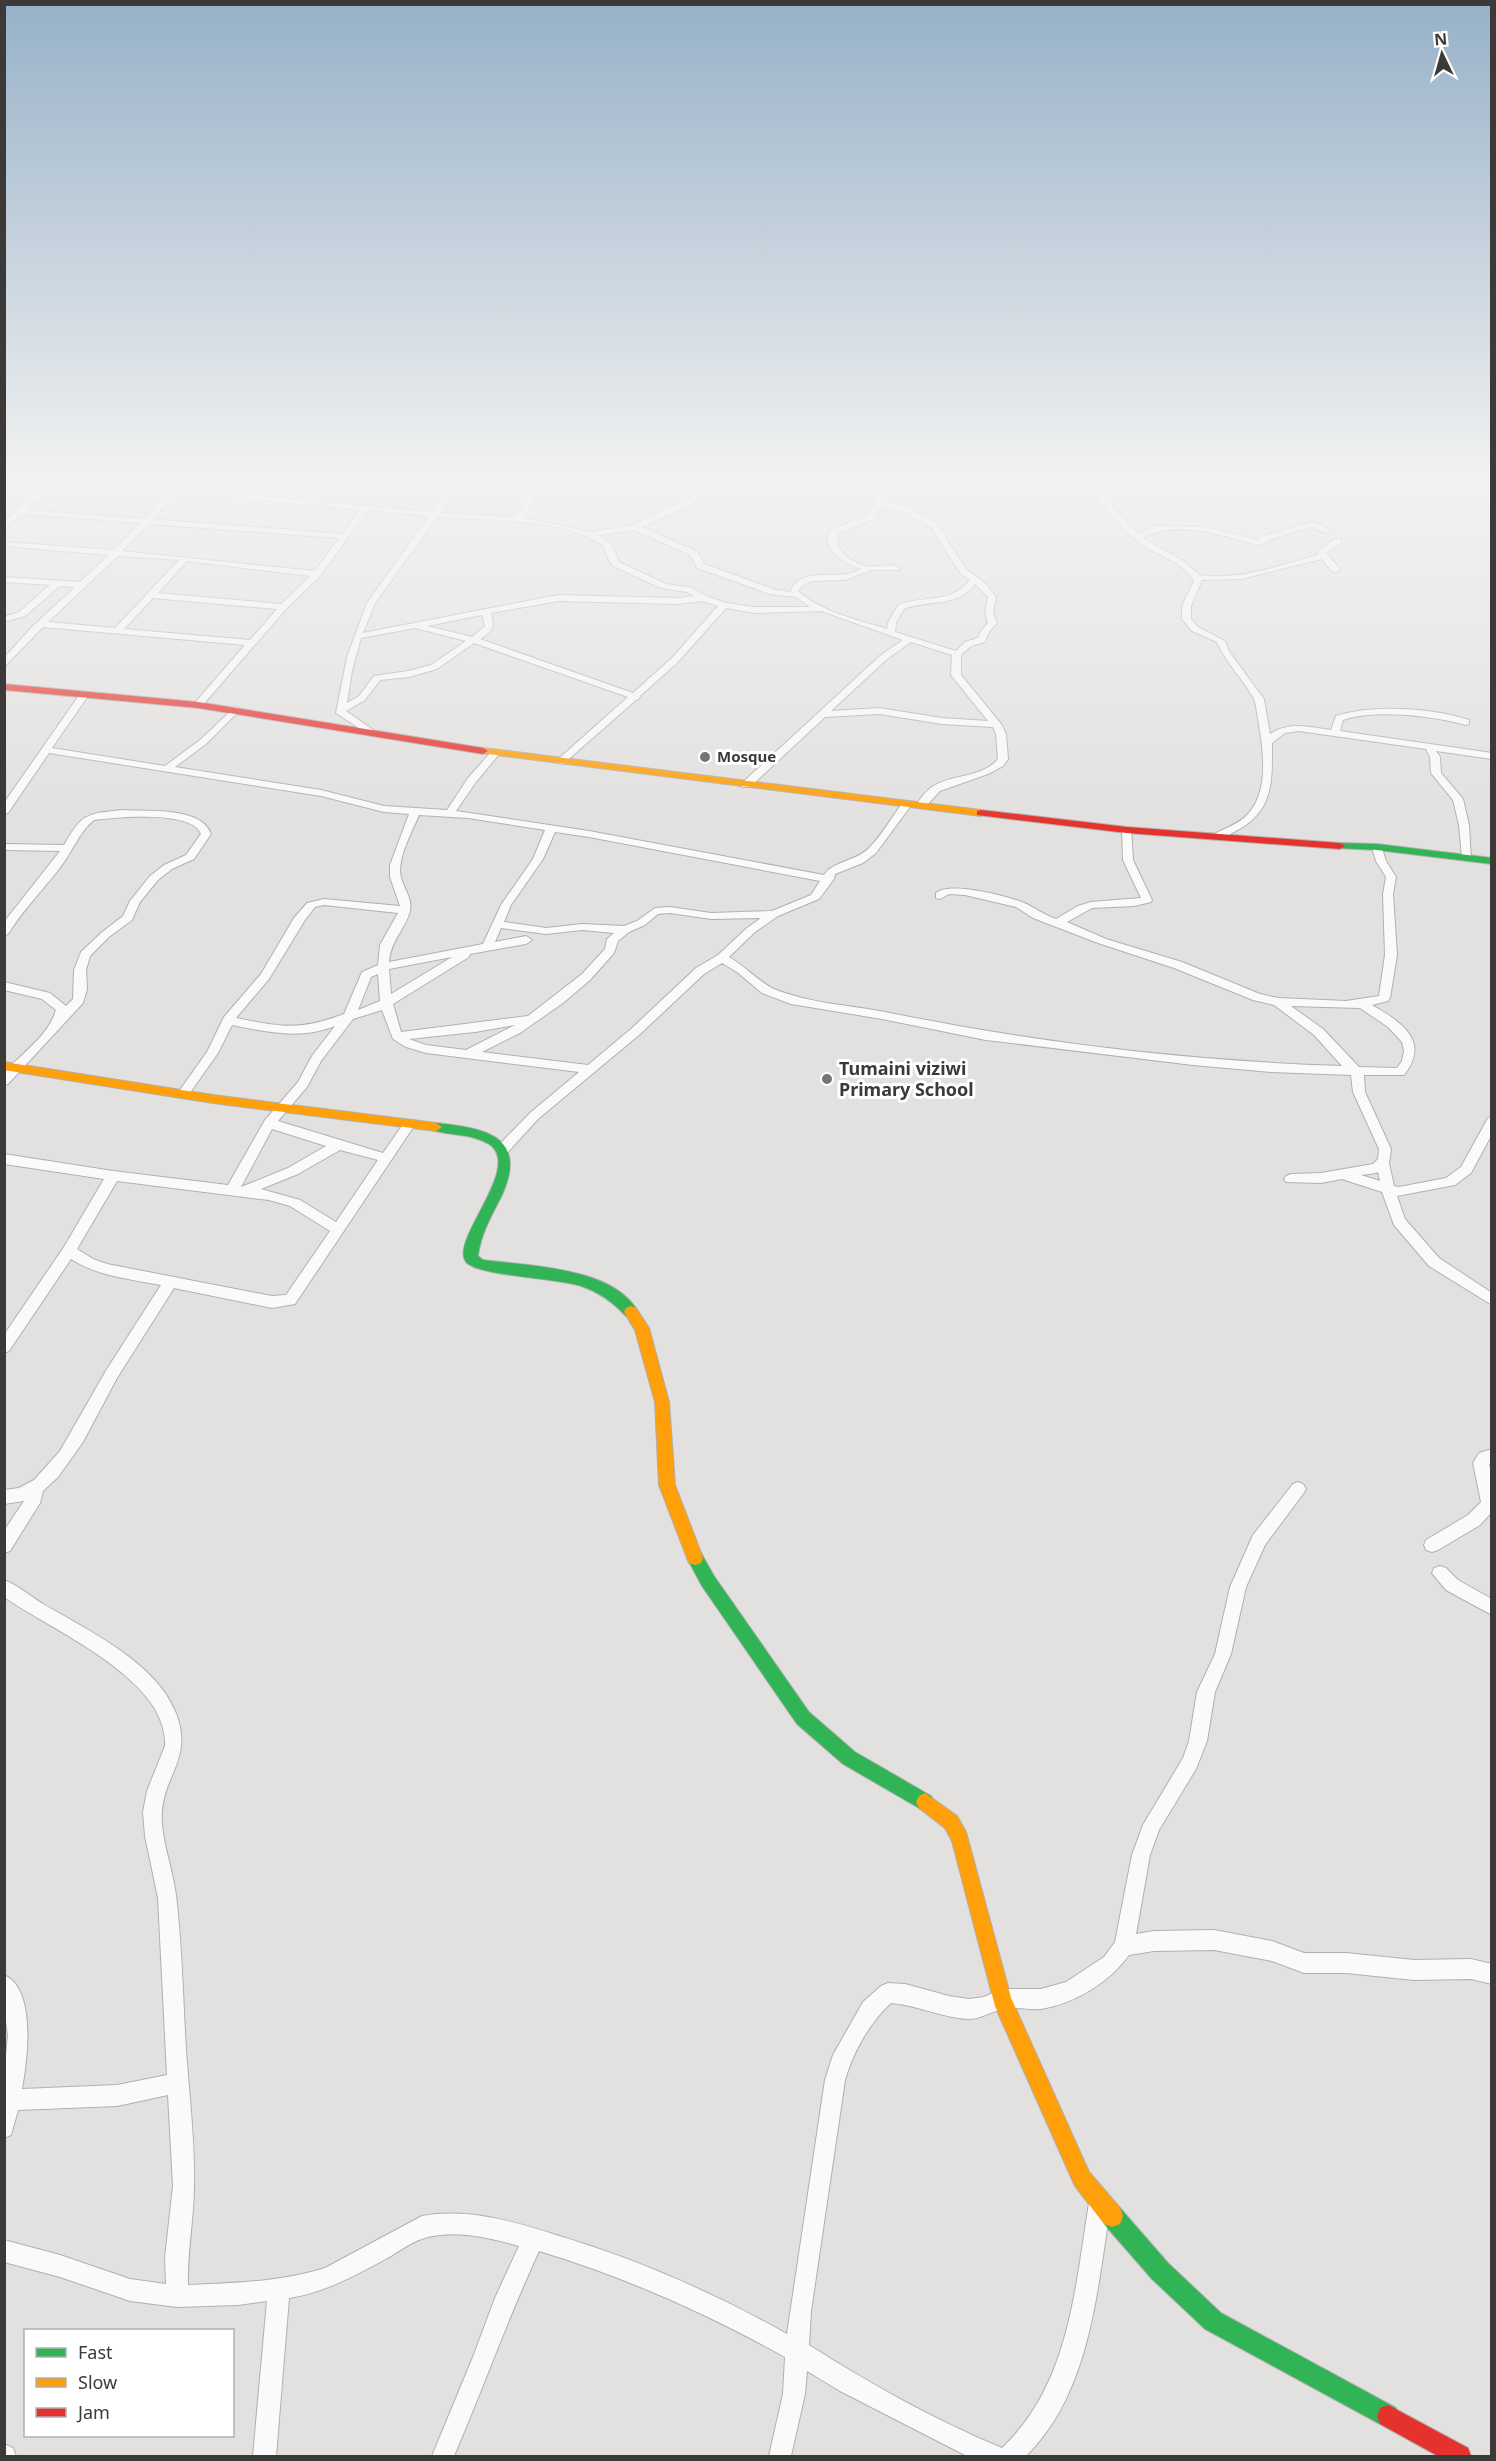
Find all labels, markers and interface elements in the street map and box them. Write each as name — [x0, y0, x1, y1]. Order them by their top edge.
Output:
north arrow — [1412, 24, 1472, 84]
text: N — [1433, 28, 1448, 51]
place label: Mosque — [717, 746, 776, 766]
marker: Mosque — [698, 750, 712, 764]
place label: Tumaini viziwi Primary School — [839, 1056, 974, 1101]
marker: Tumaini viziwi Primary School — [820, 1072, 834, 1086]
legend — [24, 2329, 234, 2437]
text: Fast — [78, 2340, 113, 2364]
text: Slow — [78, 2370, 117, 2394]
text: Jam — [76, 2400, 110, 2424]

